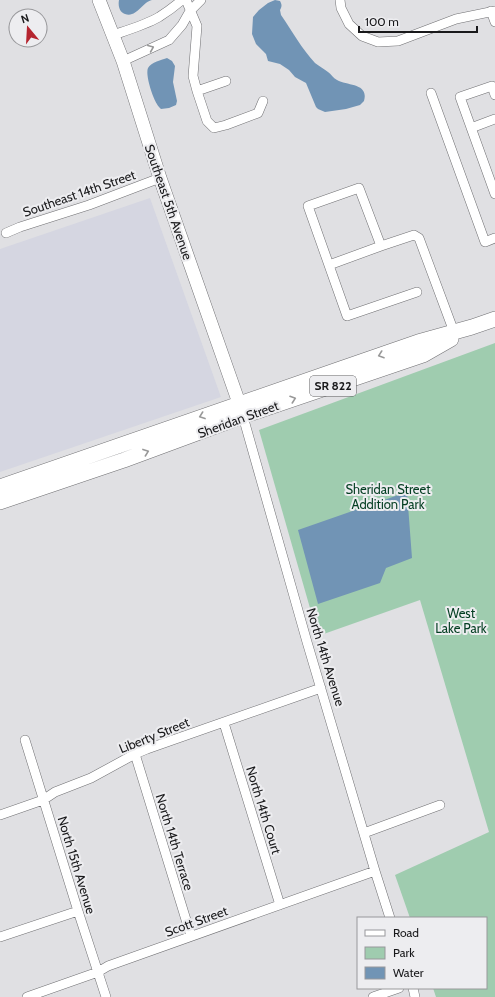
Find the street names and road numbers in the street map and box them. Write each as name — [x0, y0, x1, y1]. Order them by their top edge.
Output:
street label: Southeast 5th Avenue — [142, 142, 196, 262]
street label: Southeast 14th Street — [21, 166, 138, 220]
road number: SR 822 — [310, 376, 356, 396]
street label: Sheridan Street — [195, 397, 281, 441]
street label: North 14th Avenue — [303, 606, 349, 708]
street label: Liberty Street — [116, 713, 192, 756]
street label: North 14th Court — [243, 764, 285, 856]
street label: North 14th Terrace — [153, 792, 197, 893]
street label: North 15th Avenue — [55, 814, 100, 916]
street label: Scott Street — [162, 902, 230, 940]

